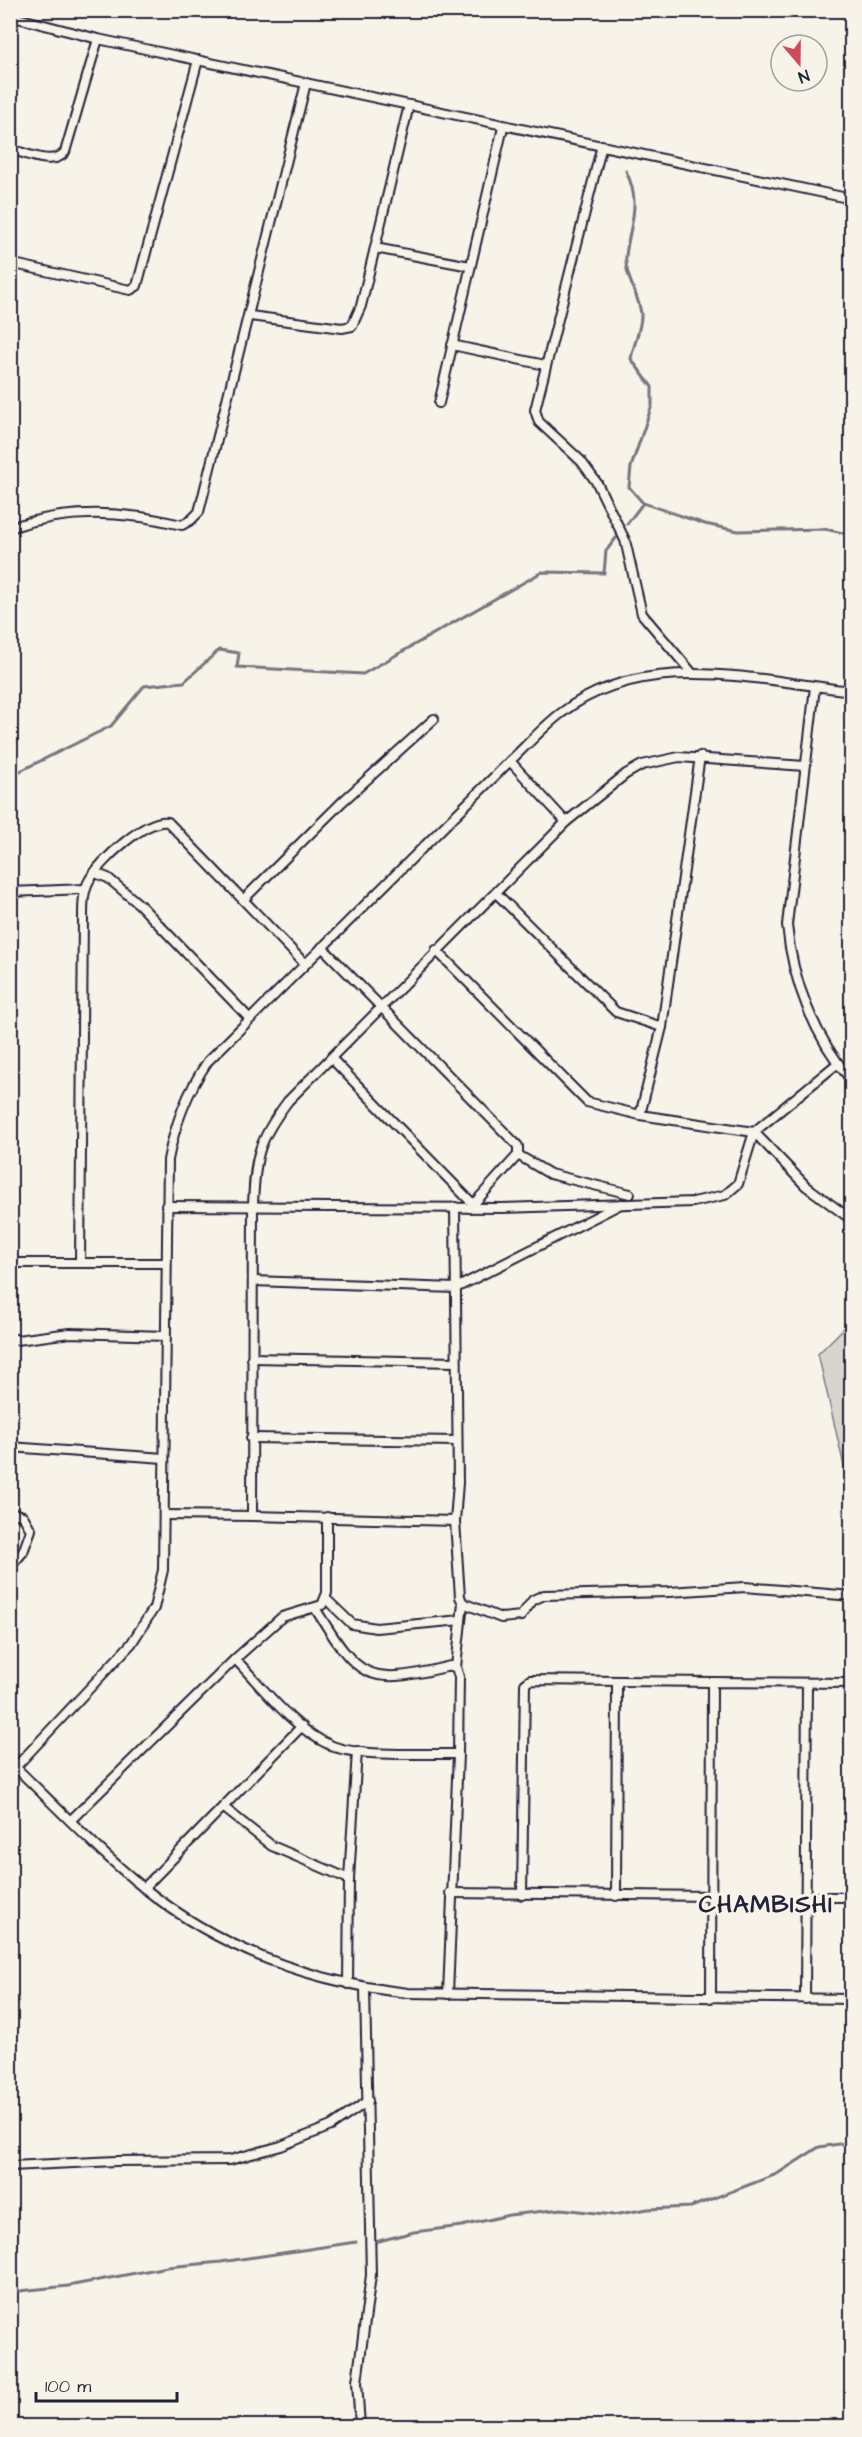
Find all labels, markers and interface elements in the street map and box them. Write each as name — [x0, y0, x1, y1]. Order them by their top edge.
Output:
north arrow — [769, 33, 829, 93]
text: N — [795, 64, 812, 88]
district label: CHAMBISHI — [699, 1888, 833, 1922]
scale bar — [36, 2365, 177, 2403]
text: 100 m — [45, 2374, 91, 2399]

